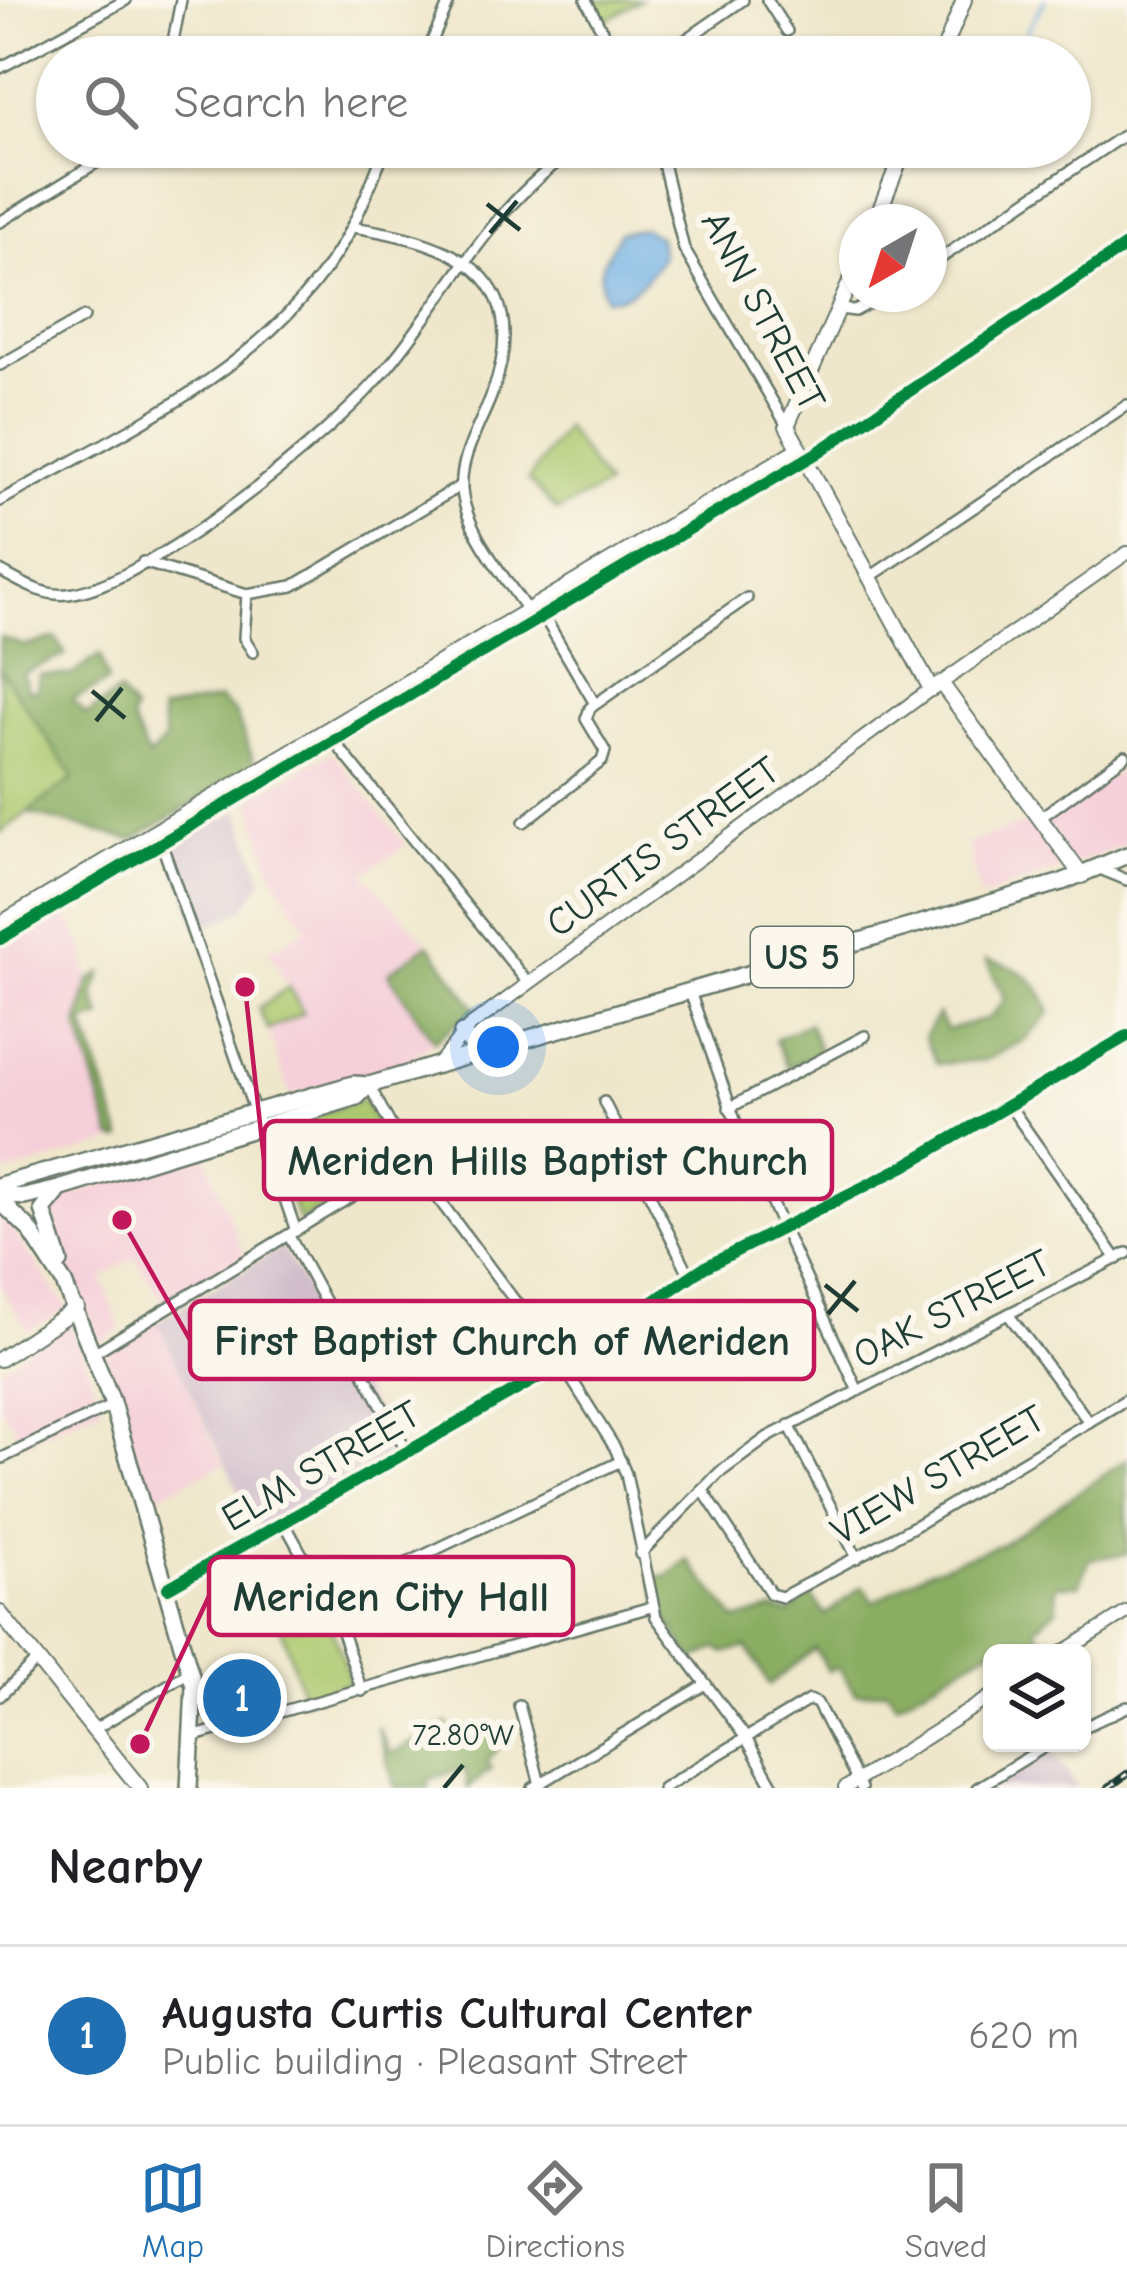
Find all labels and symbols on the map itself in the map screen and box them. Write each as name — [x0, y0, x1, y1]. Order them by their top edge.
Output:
street label: ANN STREET — [692, 204, 834, 418]
north arrow — [839, 204, 947, 312]
street label: CURTIS STREET — [538, 747, 788, 947]
road number: US 5 — [751, 927, 853, 987]
your location — [468, 1017, 528, 1077]
callout: Meriden Hills Baptist Church — [264, 1121, 832, 1199]
text: Meriden Hills Baptist Church — [288, 1137, 808, 1186]
street label: OAK STREET — [846, 1240, 1058, 1378]
callout: First Baptist Church of Meriden — [190, 1301, 814, 1379]
text: First Baptist Church of Meriden — [214, 1317, 790, 1366]
street label: ELM STREET — [214, 1391, 428, 1541]
street label: VIEW STREET — [823, 1396, 1053, 1554]
callout: Meriden City Hall — [209, 1557, 573, 1635]
text: Meriden City Hall — [233, 1573, 549, 1622]
pin: 1 — [203, 1653, 281, 1743]
text: 72.80°W — [412, 1718, 514, 1753]

